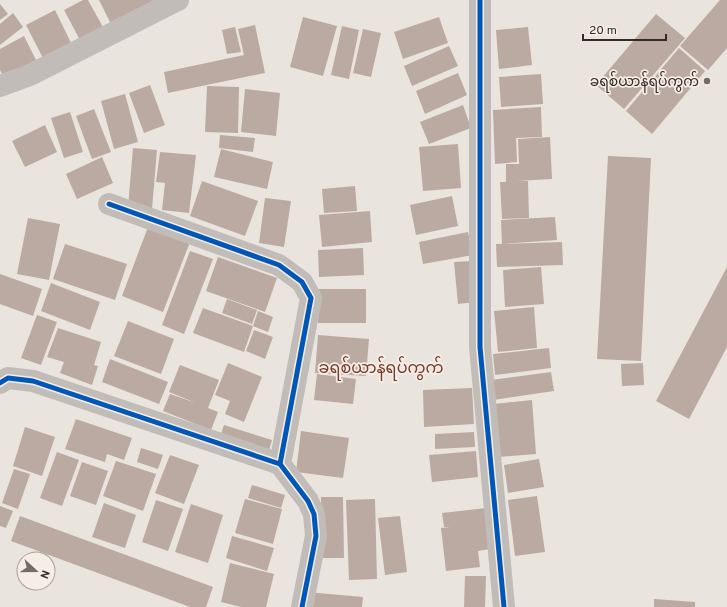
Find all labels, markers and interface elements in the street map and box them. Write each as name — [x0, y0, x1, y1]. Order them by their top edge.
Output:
scale bar — [583, 16, 666, 42]
text: 20 m — [589, 23, 617, 39]
place label: ခရစ်ယာန်ရပ်ကွက် — [590, 71, 699, 93]
marker: ခရစ်ယာန်ရပ်ကွက် — [702, 76, 712, 86]
district label: ခရစ်ယာန်ရပ်ကွက် — [319, 356, 443, 381]
north arrow — [16, 551, 56, 591]
text: N — [36, 568, 52, 580]

